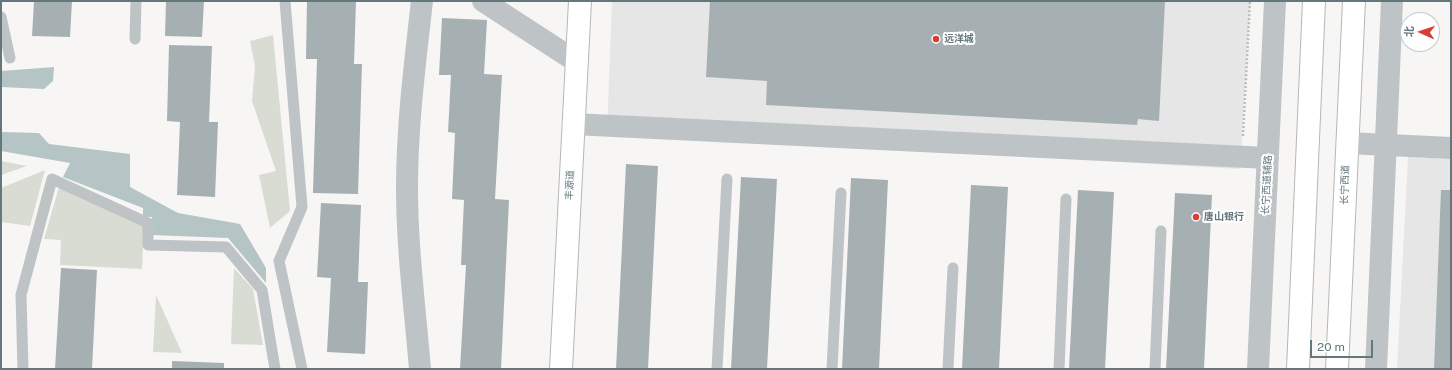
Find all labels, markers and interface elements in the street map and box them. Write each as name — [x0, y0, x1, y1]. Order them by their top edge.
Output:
north arrow — [1400, 12, 1440, 52]
text: 北 — [1403, 26, 1415, 37]
place label: 远洋城 — [944, 33, 974, 45]
marker: 远洋城 — [931, 34, 941, 44]
street label: 长宁西道辅路 — [1259, 155, 1275, 215]
street label: 长宁西道 — [1338, 165, 1352, 205]
street label: 丰源道 — [563, 170, 577, 200]
place label: 唐山银行 — [1204, 211, 1244, 223]
marker: 唐山银行 — [1191, 212, 1201, 222]
scale bar — [1312, 332, 1375, 358]
text: 20 m — [1317, 340, 1345, 354]

